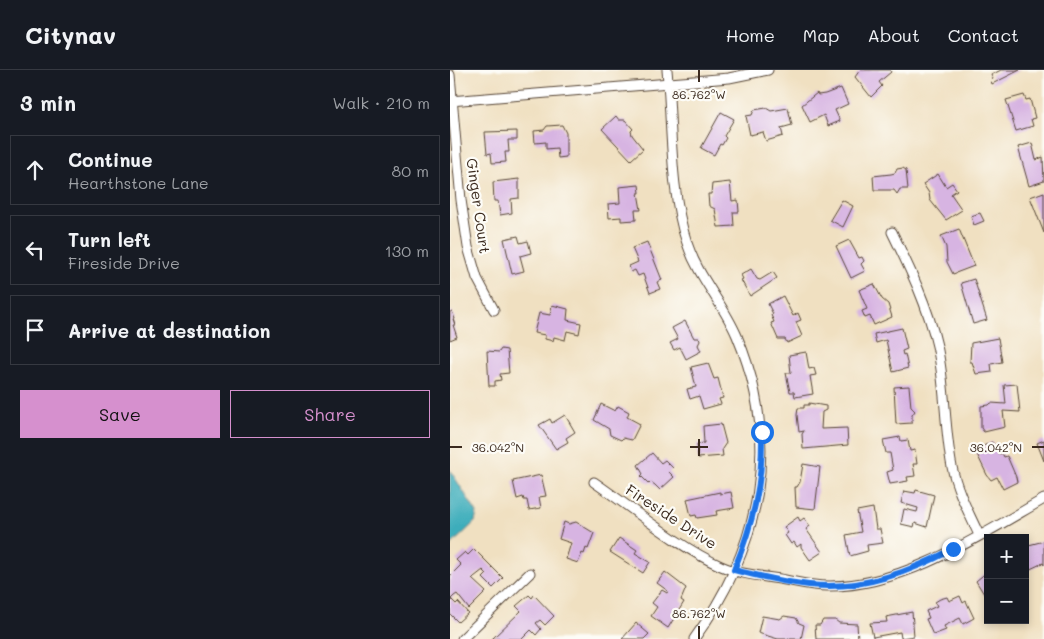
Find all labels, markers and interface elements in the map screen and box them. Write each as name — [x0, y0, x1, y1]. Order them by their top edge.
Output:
text: Citynav — [25, 19, 116, 50]
text: Home — [726, 23, 775, 47]
text: Map — [803, 23, 839, 47]
text: About — [867, 23, 920, 47]
text: Contact — [948, 23, 1019, 47]
text: 86.762°W — [672, 86, 726, 102]
text: 3 min — [20, 89, 76, 116]
text: Walk · 210 m — [332, 92, 430, 113]
text: Continue — [68, 147, 153, 172]
icon: ahead — [21, 156, 49, 184]
street label: Ginger Court — [462, 157, 496, 255]
text: 80 m — [392, 160, 429, 181]
text: Hearthstone Lane — [68, 172, 209, 193]
text: Turn left — [68, 227, 151, 252]
icon: left — [21, 236, 49, 264]
text: 130 m — [385, 240, 429, 261]
text: Fireside Drive — [68, 252, 180, 273]
icon: arrive — [21, 316, 49, 344]
text: Arrive at destination — [68, 318, 271, 343]
button: Save — [20, 390, 220, 438]
button: Share — [230, 390, 430, 438]
route start — [751, 421, 774, 444]
text: 36.042°N — [472, 439, 524, 455]
text: 36.042°N — [970, 439, 1022, 455]
street label: Fireside Drive — [622, 479, 721, 553]
map controls — [984, 534, 1029, 624]
button: + — [984, 534, 1029, 579]
route end — [942, 538, 965, 561]
button: − — [984, 579, 1029, 624]
text: 86.762°W — [672, 605, 726, 621]

